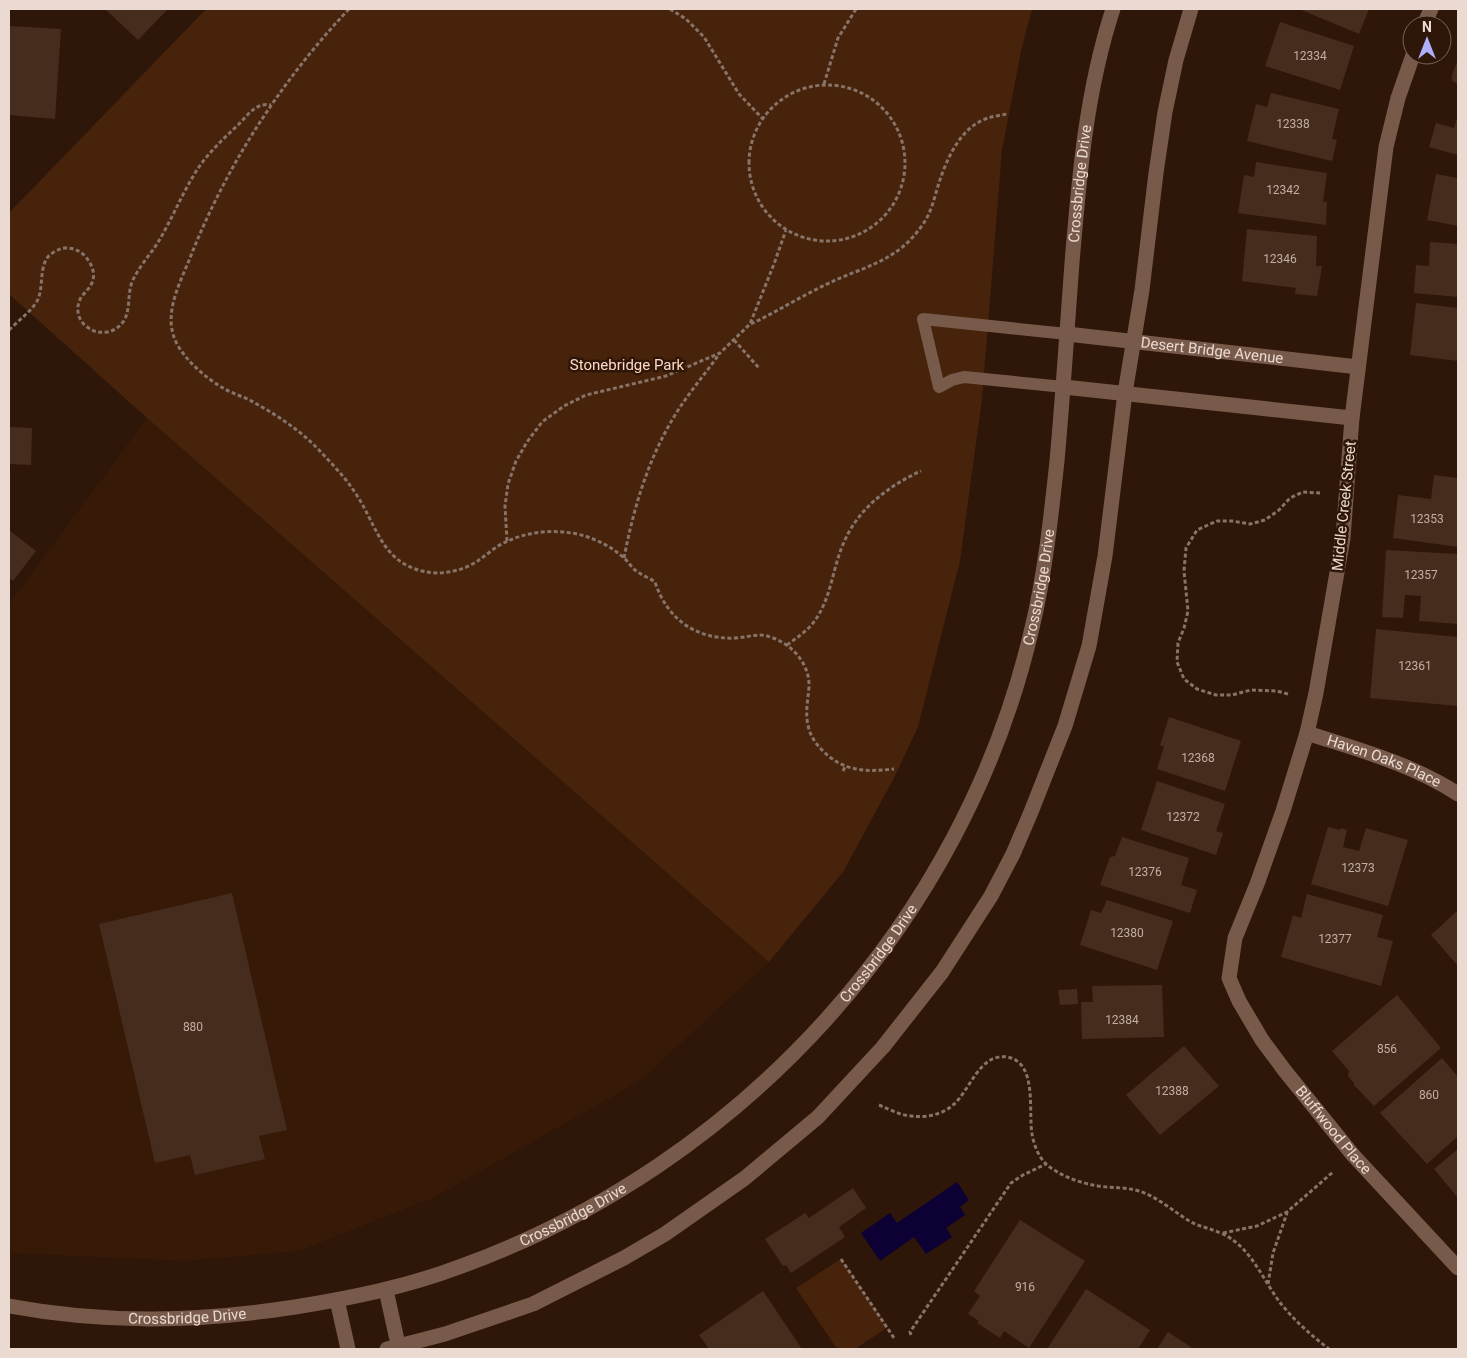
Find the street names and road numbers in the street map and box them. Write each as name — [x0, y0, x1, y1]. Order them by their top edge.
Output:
street label: Crossbridge Drive — [1065, 124, 1095, 243]
street label: Desert Bridge Avenue — [1140, 333, 1284, 367]
street label: Middle Creek Street — [1328, 440, 1360, 572]
street label: Crossbridge Drive — [1019, 528, 1058, 648]
street label: Haven Oaks Place — [1325, 731, 1444, 791]
street label: Crossbridge Drive — [836, 901, 921, 1006]
street label: Bluffwood Place — [1292, 1082, 1375, 1178]
street label: Crossbridge Drive — [517, 1179, 630, 1250]
street label: Crossbridge Drive — [128, 1305, 247, 1328]

